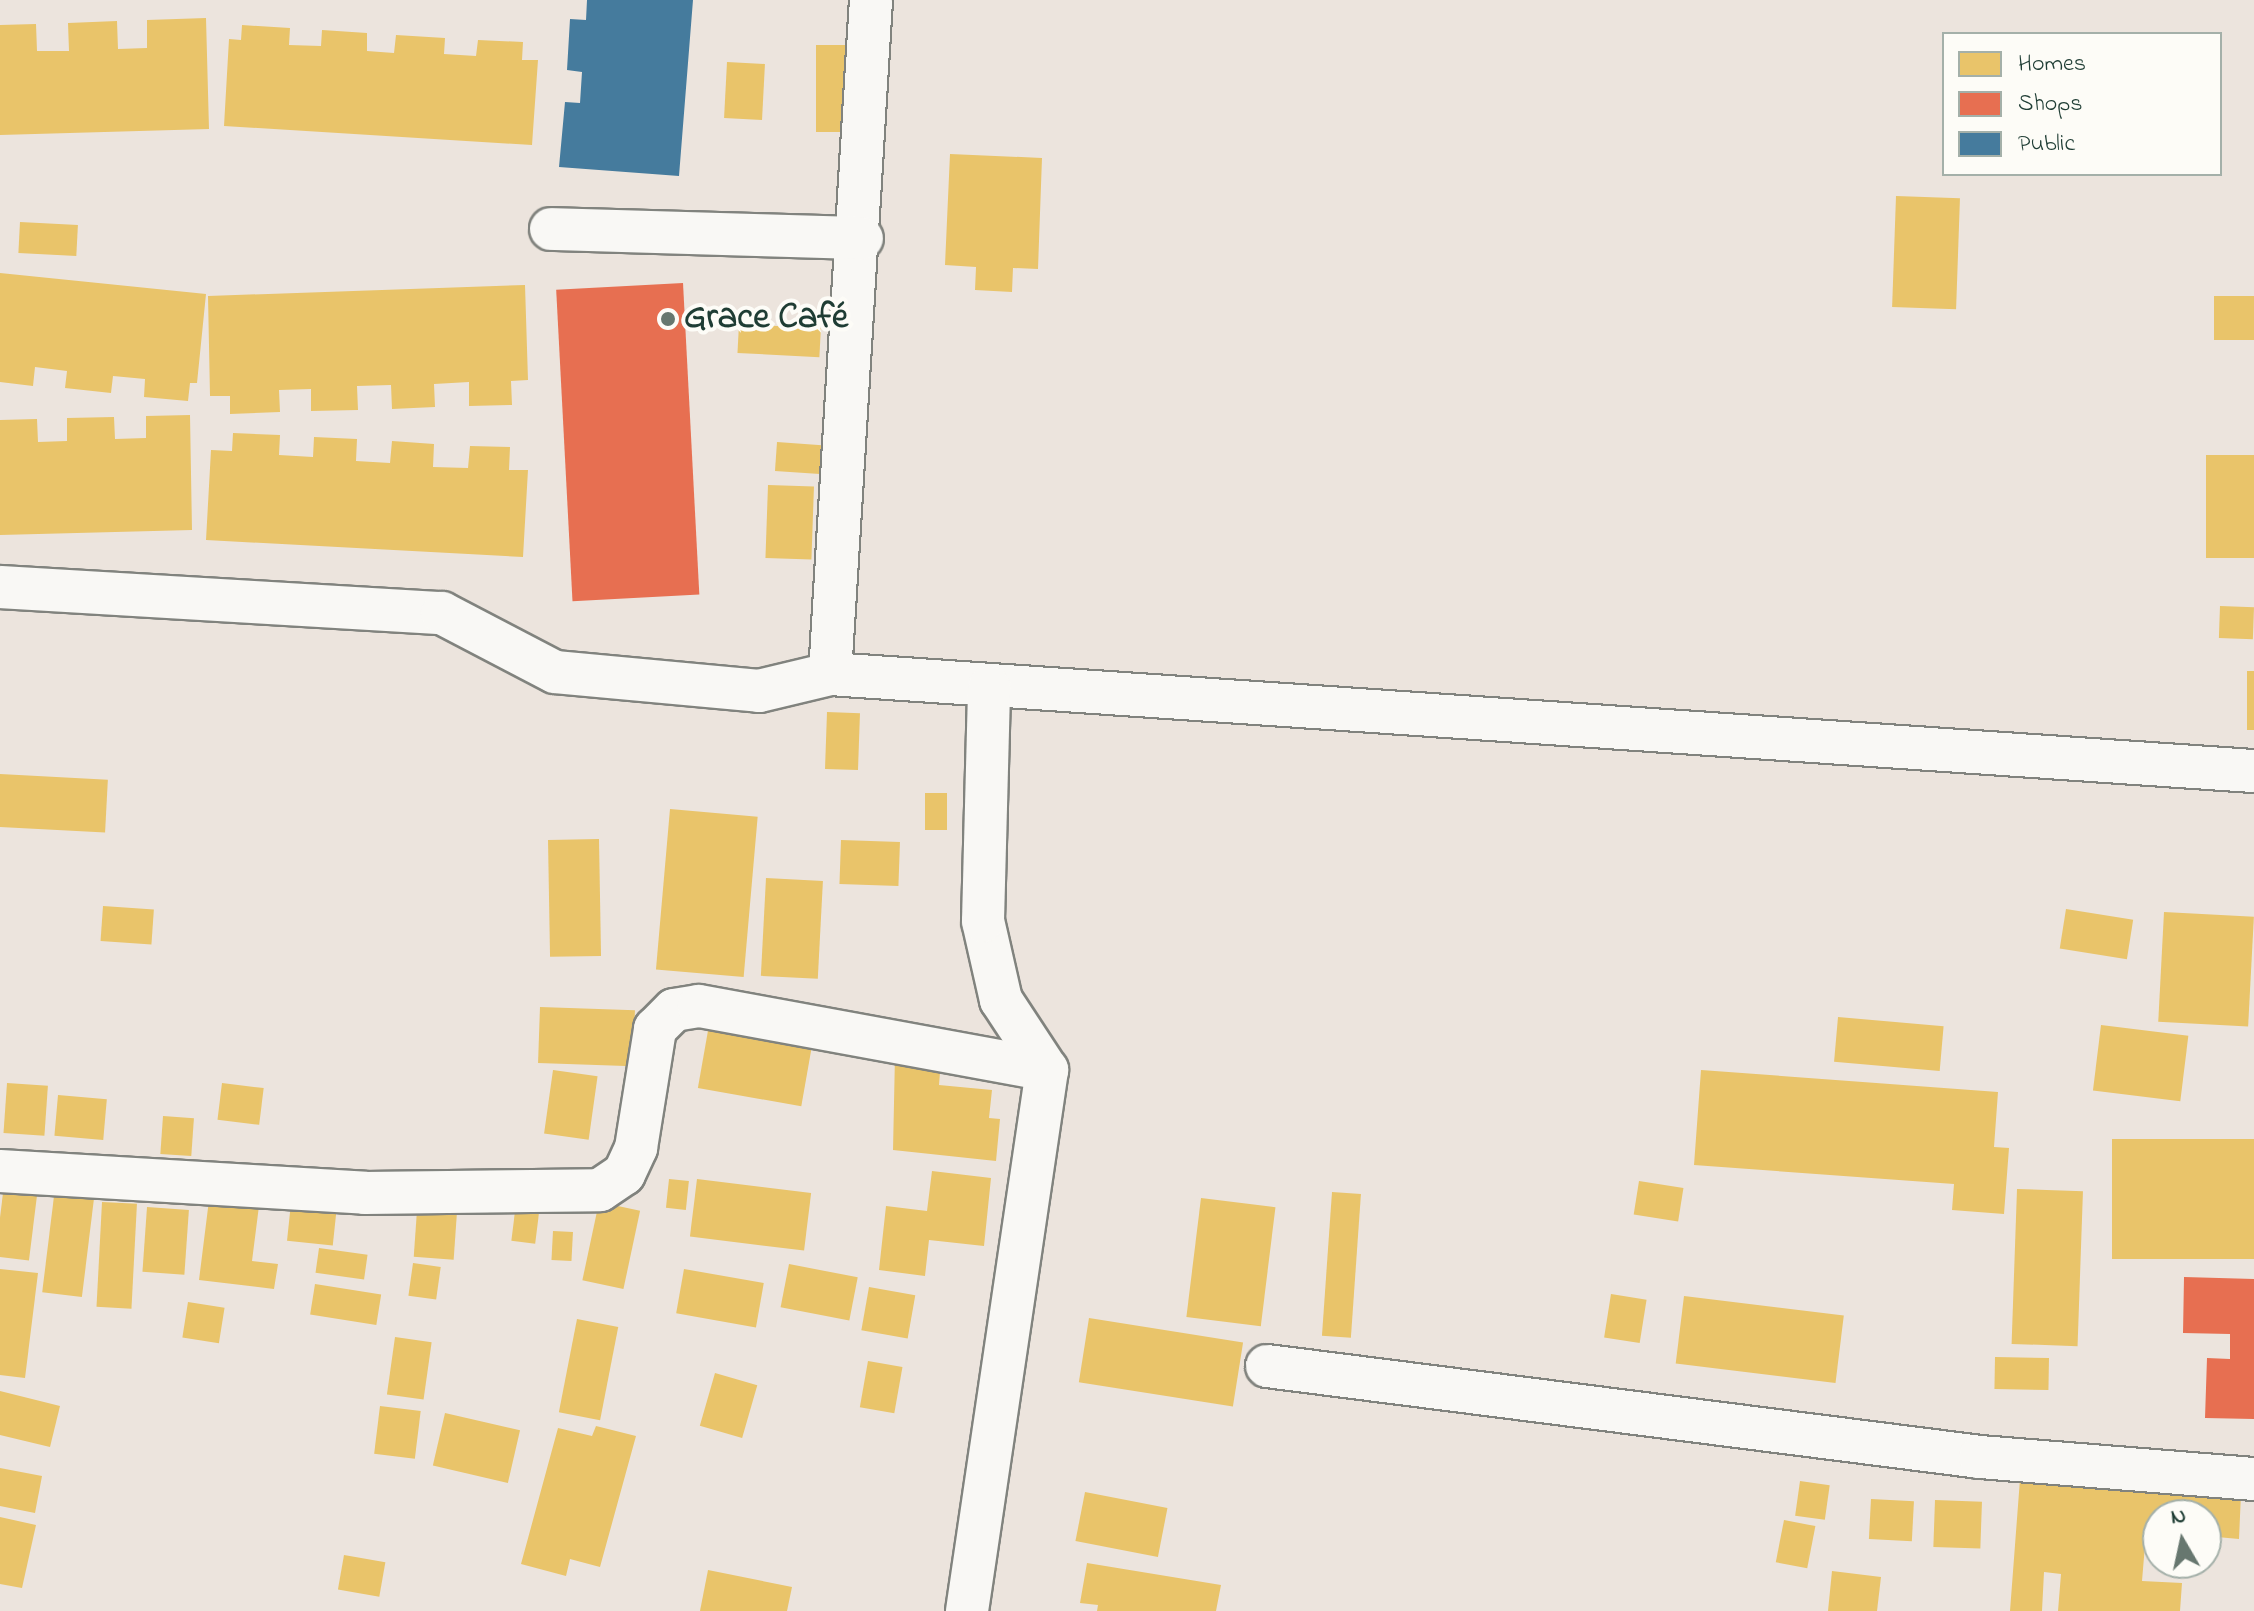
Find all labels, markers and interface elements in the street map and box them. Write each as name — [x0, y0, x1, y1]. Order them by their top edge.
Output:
legend — [1942, 32, 2222, 176]
text: Homes — [2018, 47, 2086, 82]
text: Shops — [2018, 87, 2083, 122]
text: Public — [2018, 127, 2075, 162]
place label: Grace Café — [684, 297, 848, 341]
marker: Grace Café — [659, 310, 677, 328]
north arrow — [2142, 1499, 2222, 1579]
text: N — [2169, 1500, 2188, 1534]

